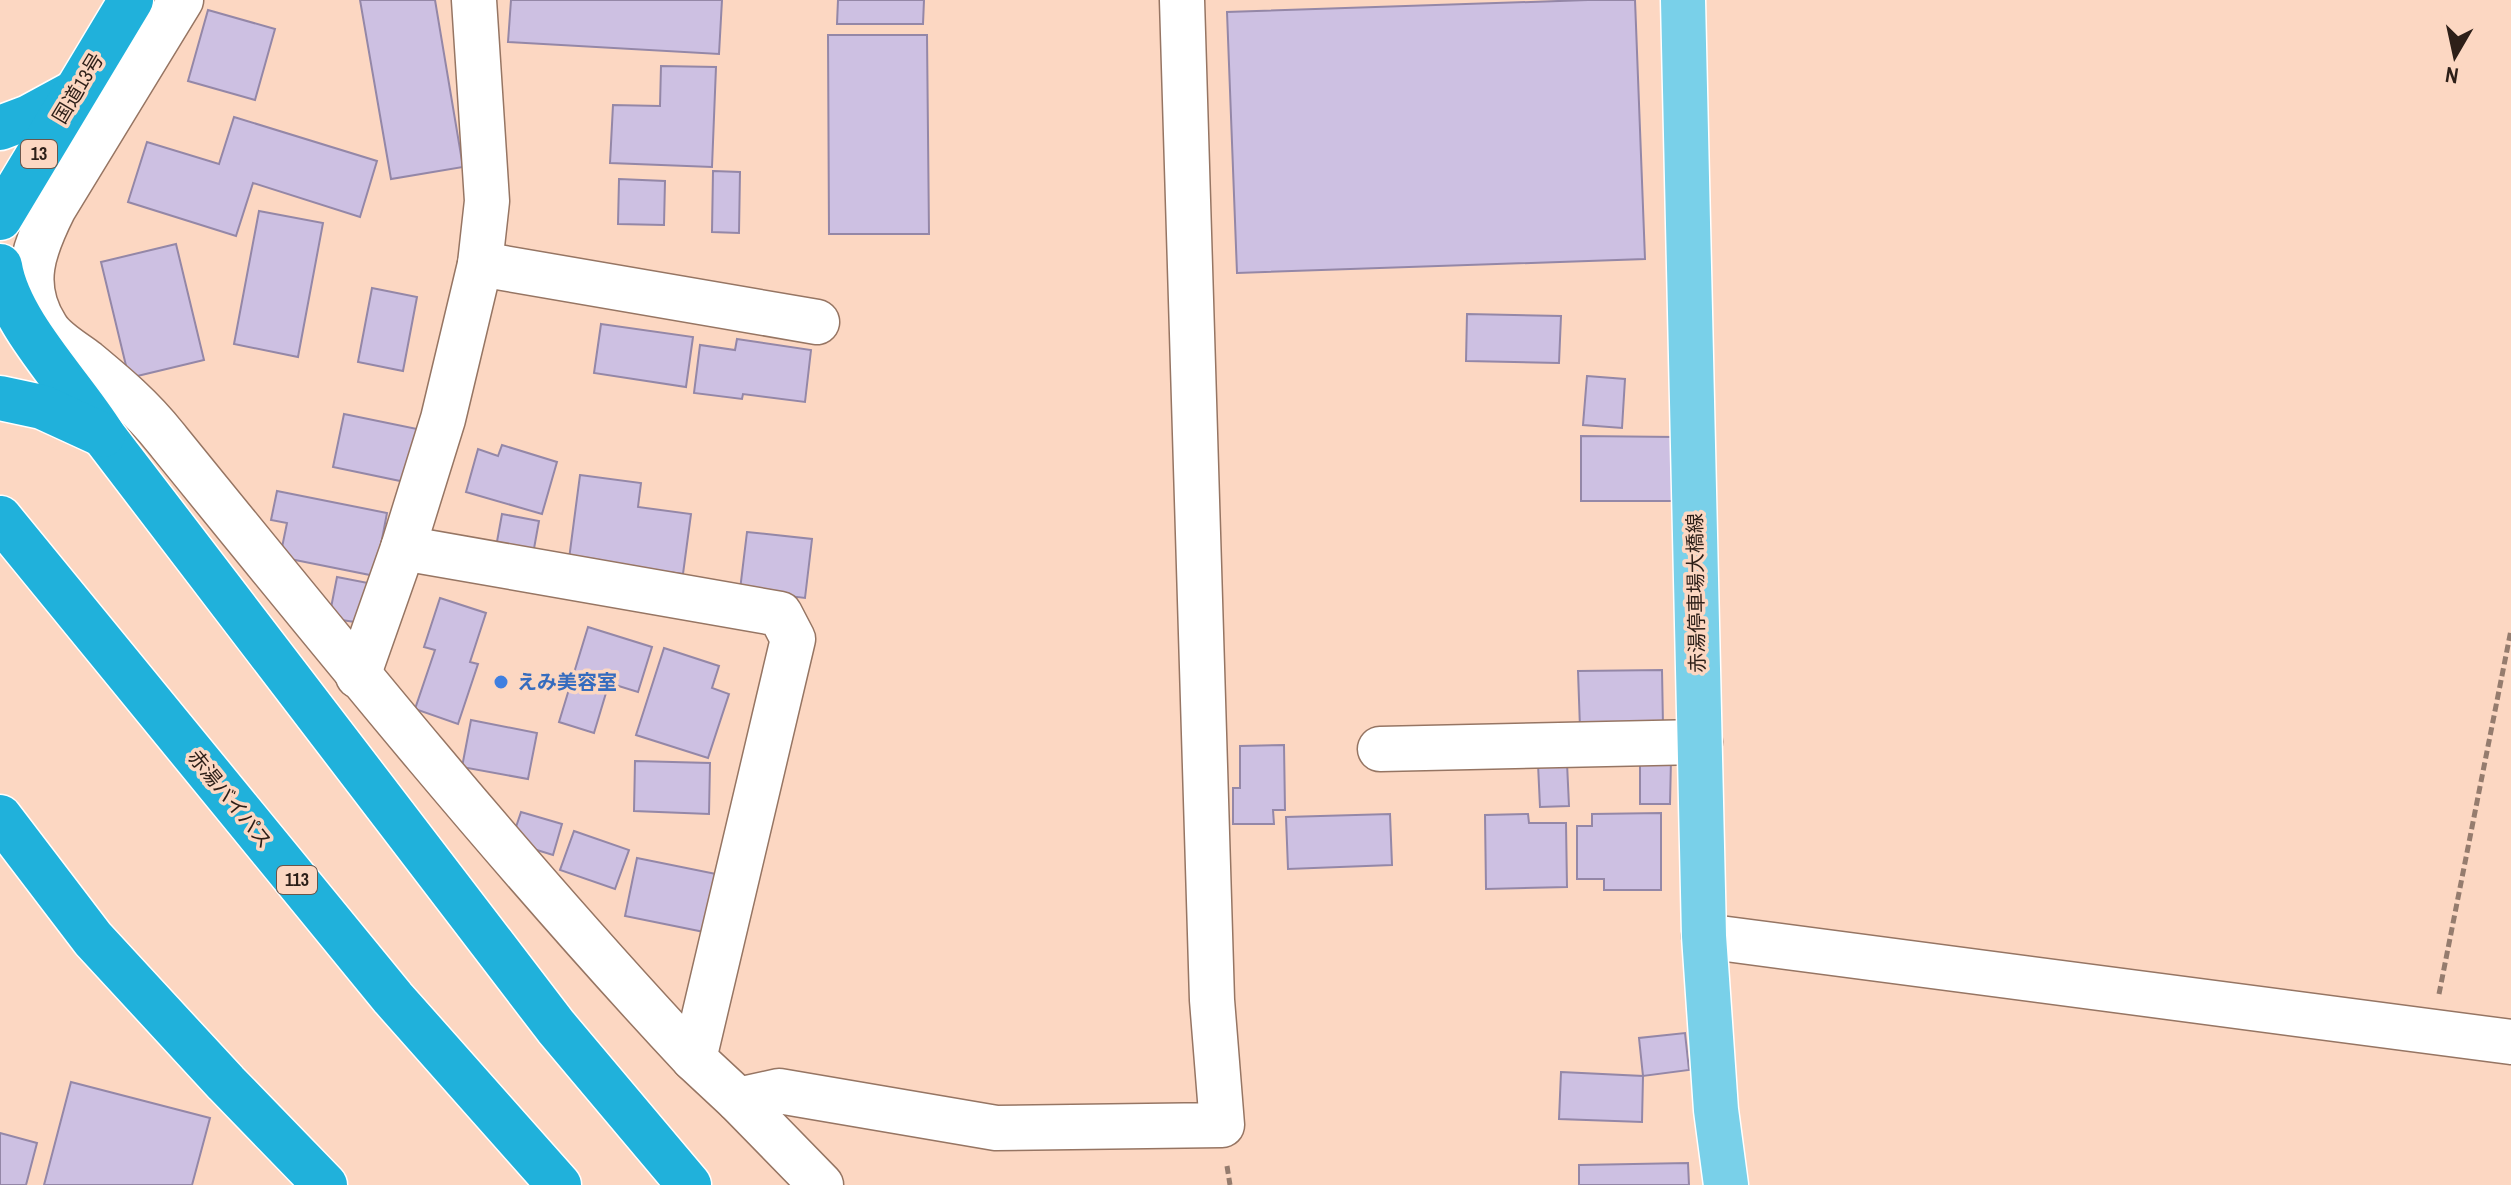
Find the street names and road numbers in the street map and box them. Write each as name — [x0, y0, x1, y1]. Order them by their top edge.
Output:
street label: 国道13号 — [46, 47, 109, 128]
road number: 13 — [21, 140, 57, 168]
street label: 赤湯停車場大橋線 — [1681, 513, 1710, 673]
street label: 赤湯バイパス — [182, 744, 279, 854]
road number: 113 — [277, 866, 317, 894]

